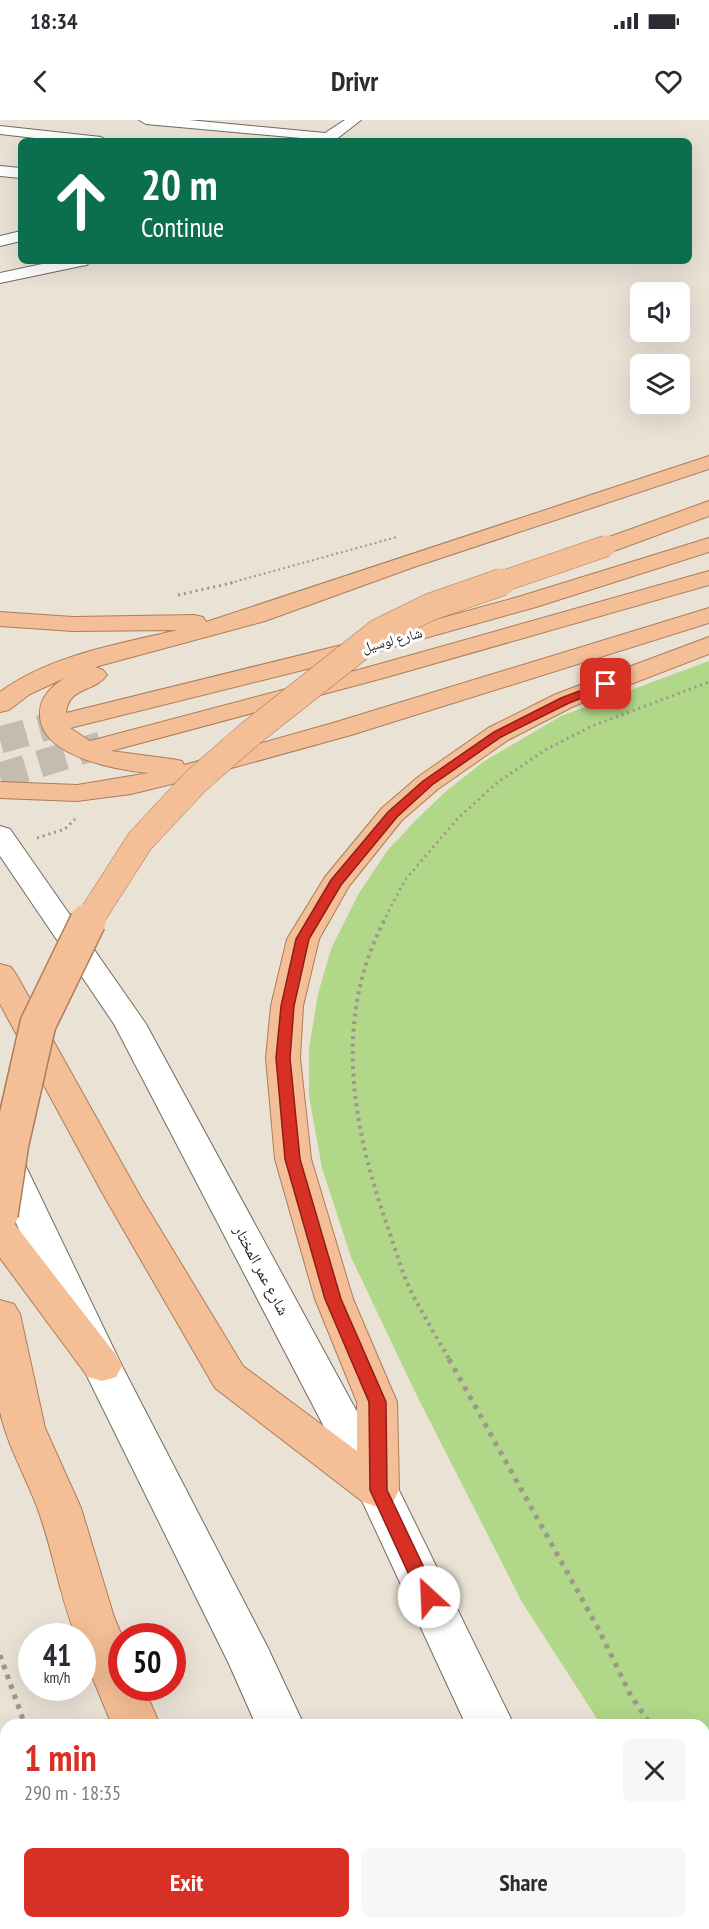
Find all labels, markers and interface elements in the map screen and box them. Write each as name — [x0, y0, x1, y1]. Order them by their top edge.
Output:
text: 18:34 — [30, 7, 78, 35]
text: Drivr — [331, 64, 378, 98]
icon: back — [24, 65, 57, 98]
icon: heart — [652, 65, 685, 98]
text: 20 m — [141, 157, 218, 212]
icon: ahead — [42, 162, 120, 240]
text: Continue — [141, 210, 224, 244]
map controls — [630, 282, 690, 414]
button: sound — [630, 282, 690, 342]
button: layers — [630, 354, 690, 414]
street label: شارع لوسيل — [360, 623, 424, 658]
pin — [580, 658, 631, 709]
icon: arrive — [589, 667, 622, 700]
street label: شارع عمر المختار — [229, 1221, 294, 1319]
position arrow — [397, 1565, 461, 1629]
speed limit sign: 50 — [108, 1623, 186, 1701]
text: 41 — [43, 1635, 71, 1674]
text: km/h — [44, 1668, 70, 1687]
text: 1 min — [24, 1734, 97, 1781]
button: close — [623, 1739, 686, 1802]
text: 290 m · 18:35 — [24, 1780, 121, 1806]
button: Exit — [24, 1848, 349, 1917]
button: Share — [361, 1848, 686, 1917]

